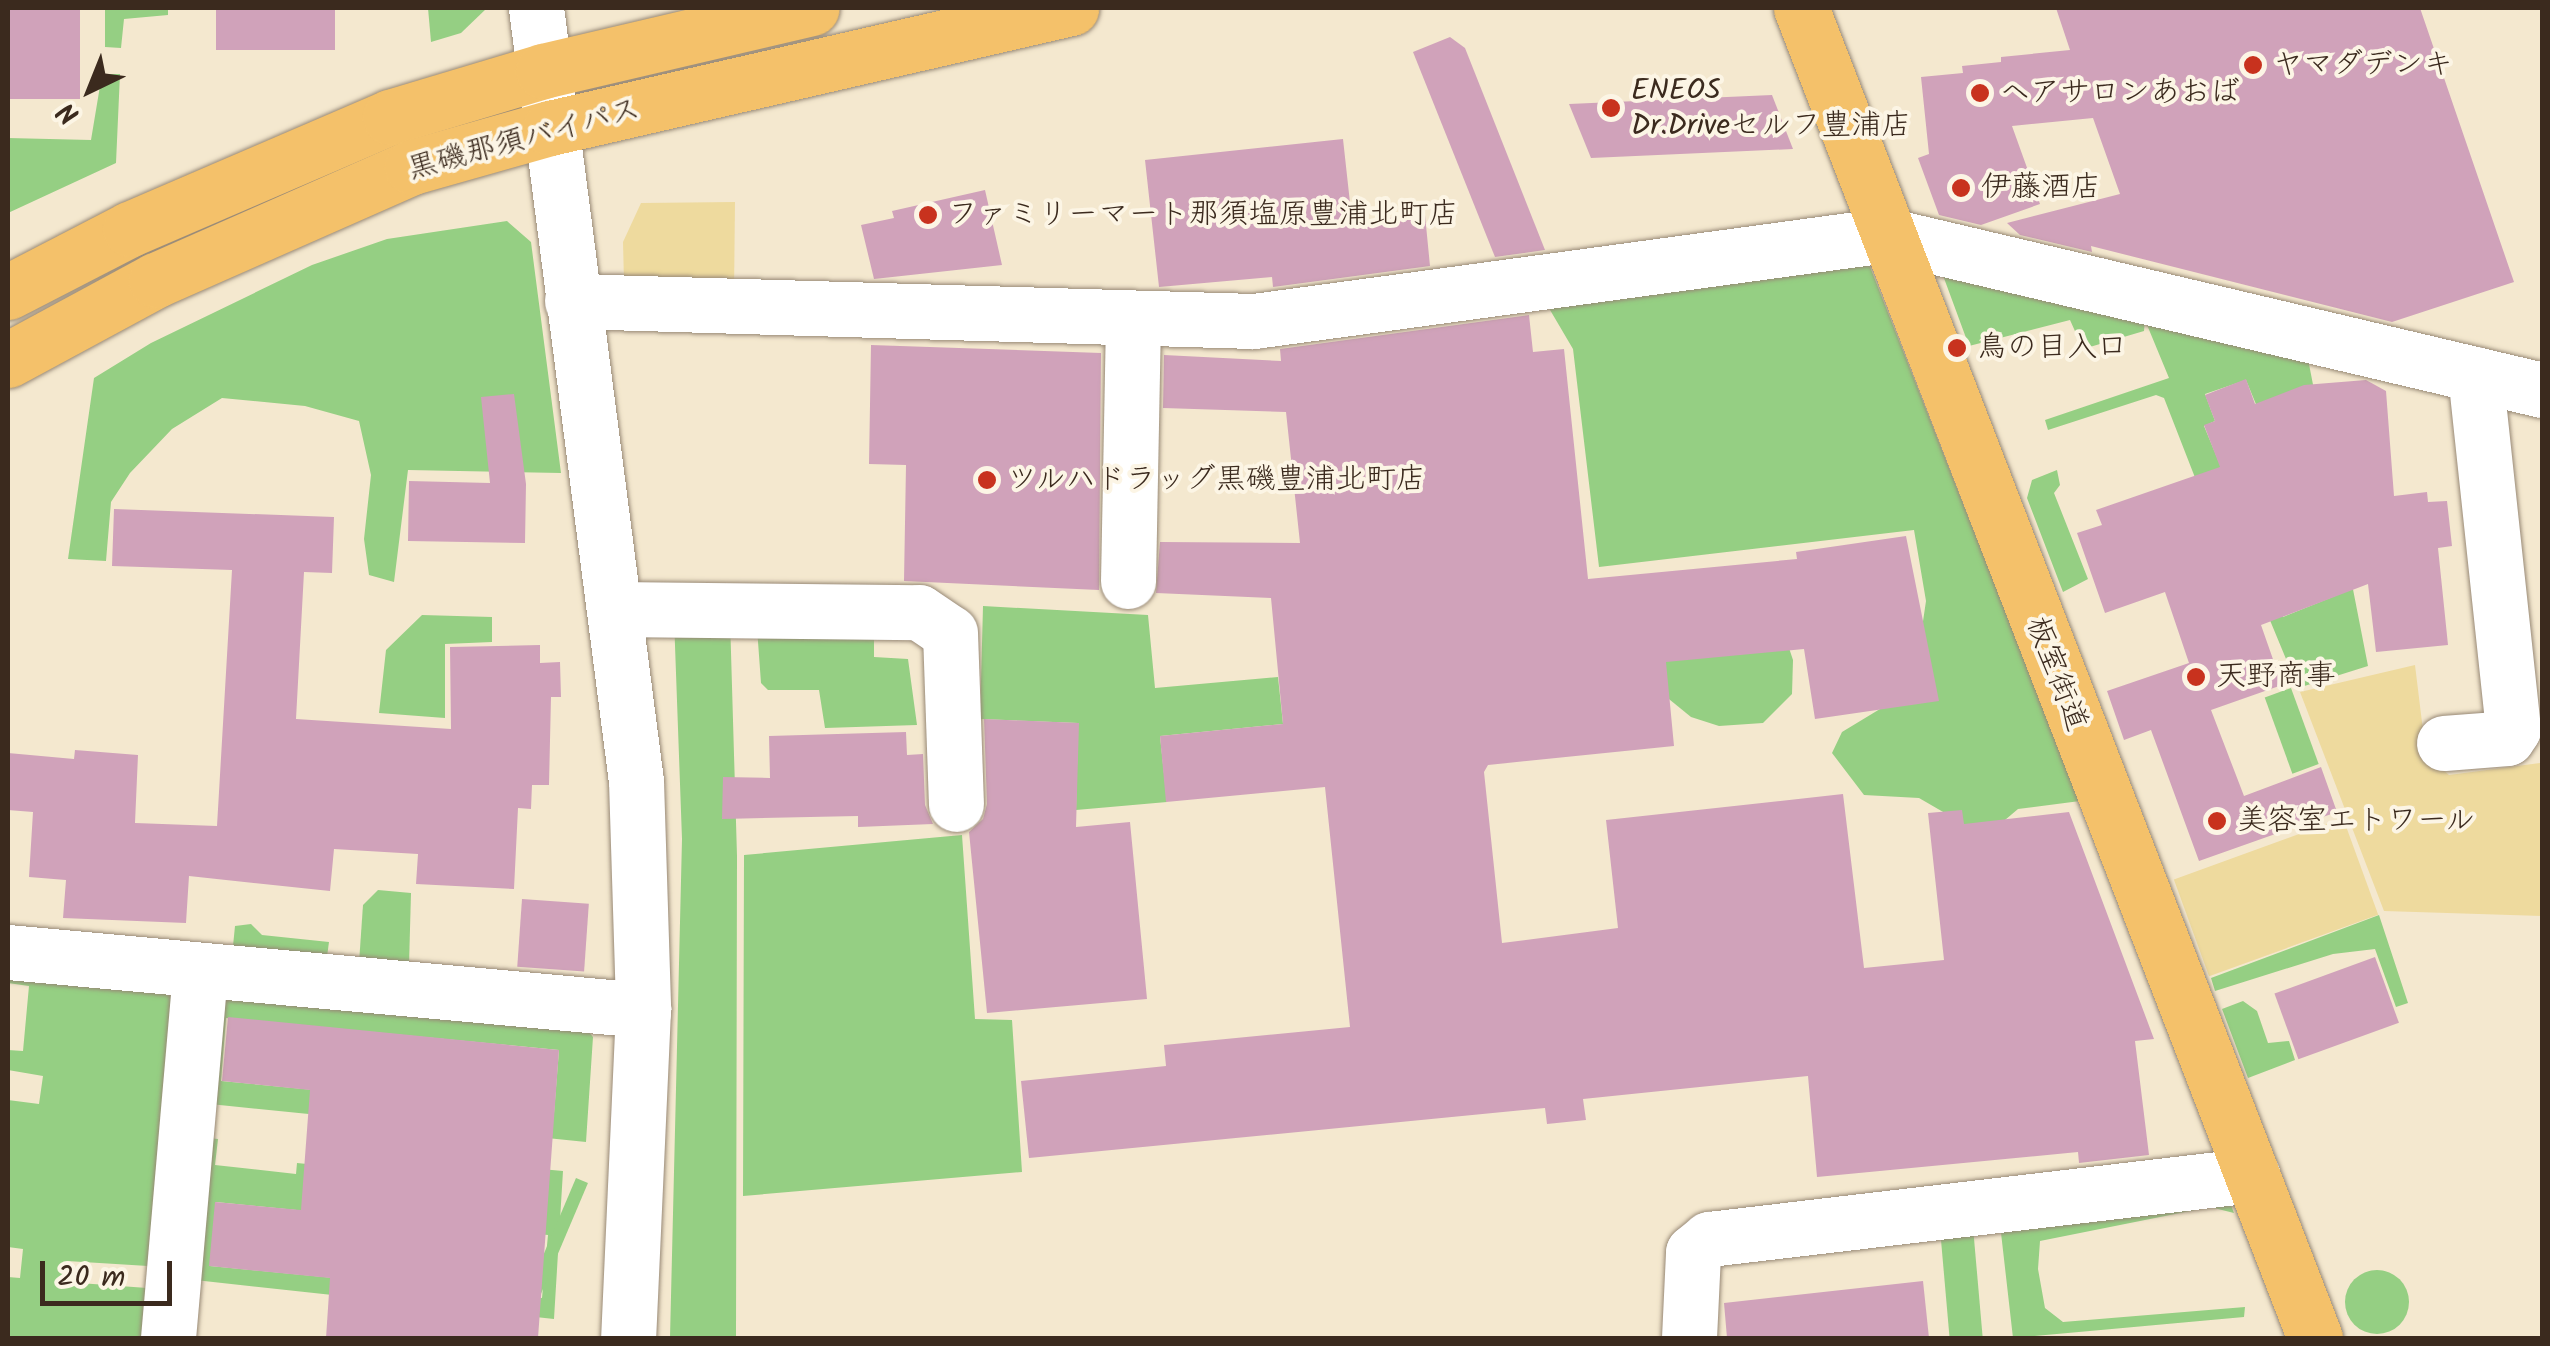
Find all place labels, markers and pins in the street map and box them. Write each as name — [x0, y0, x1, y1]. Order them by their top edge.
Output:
place label: ヤマダデンキ — [2273, 47, 2453, 83]
marker: ヤマダデンキ — [2242, 54, 2264, 76]
place label: ENEOS Dr.Driveセルフ豊浦店 — [1631, 73, 1910, 144]
place label: ヘアサロンあおば — [2000, 75, 2240, 111]
marker: ヘアサロンあおば — [1969, 82, 1991, 104]
marker: ENEOS Dr.Driveセルフ豊浦店 — [1600, 97, 1622, 119]
place label: 伊藤酒店 — [1981, 170, 2101, 206]
marker: 伊藤酒店 — [1950, 177, 1972, 199]
place label: ファミリーマート那須塩原豊浦北町店 — [948, 197, 1458, 233]
marker: ファミリーマート那須塩原豊浦北町店 — [917, 204, 939, 226]
place label: 鳥の目入口 — [1977, 330, 2127, 366]
marker: 鳥の目入口 — [1946, 337, 1968, 359]
place label: ツルハドラッグ黒磯豊浦北町店 — [1007, 462, 1427, 498]
marker: ツルハドラッグ黒磯豊浦北町店 — [976, 469, 998, 491]
place label: 天野商事 — [2216, 659, 2336, 695]
marker: 天野商事 — [2185, 666, 2207, 688]
place label: 美容室エトワール — [2237, 803, 2477, 839]
marker: 美容室エトワール — [2206, 810, 2228, 832]

